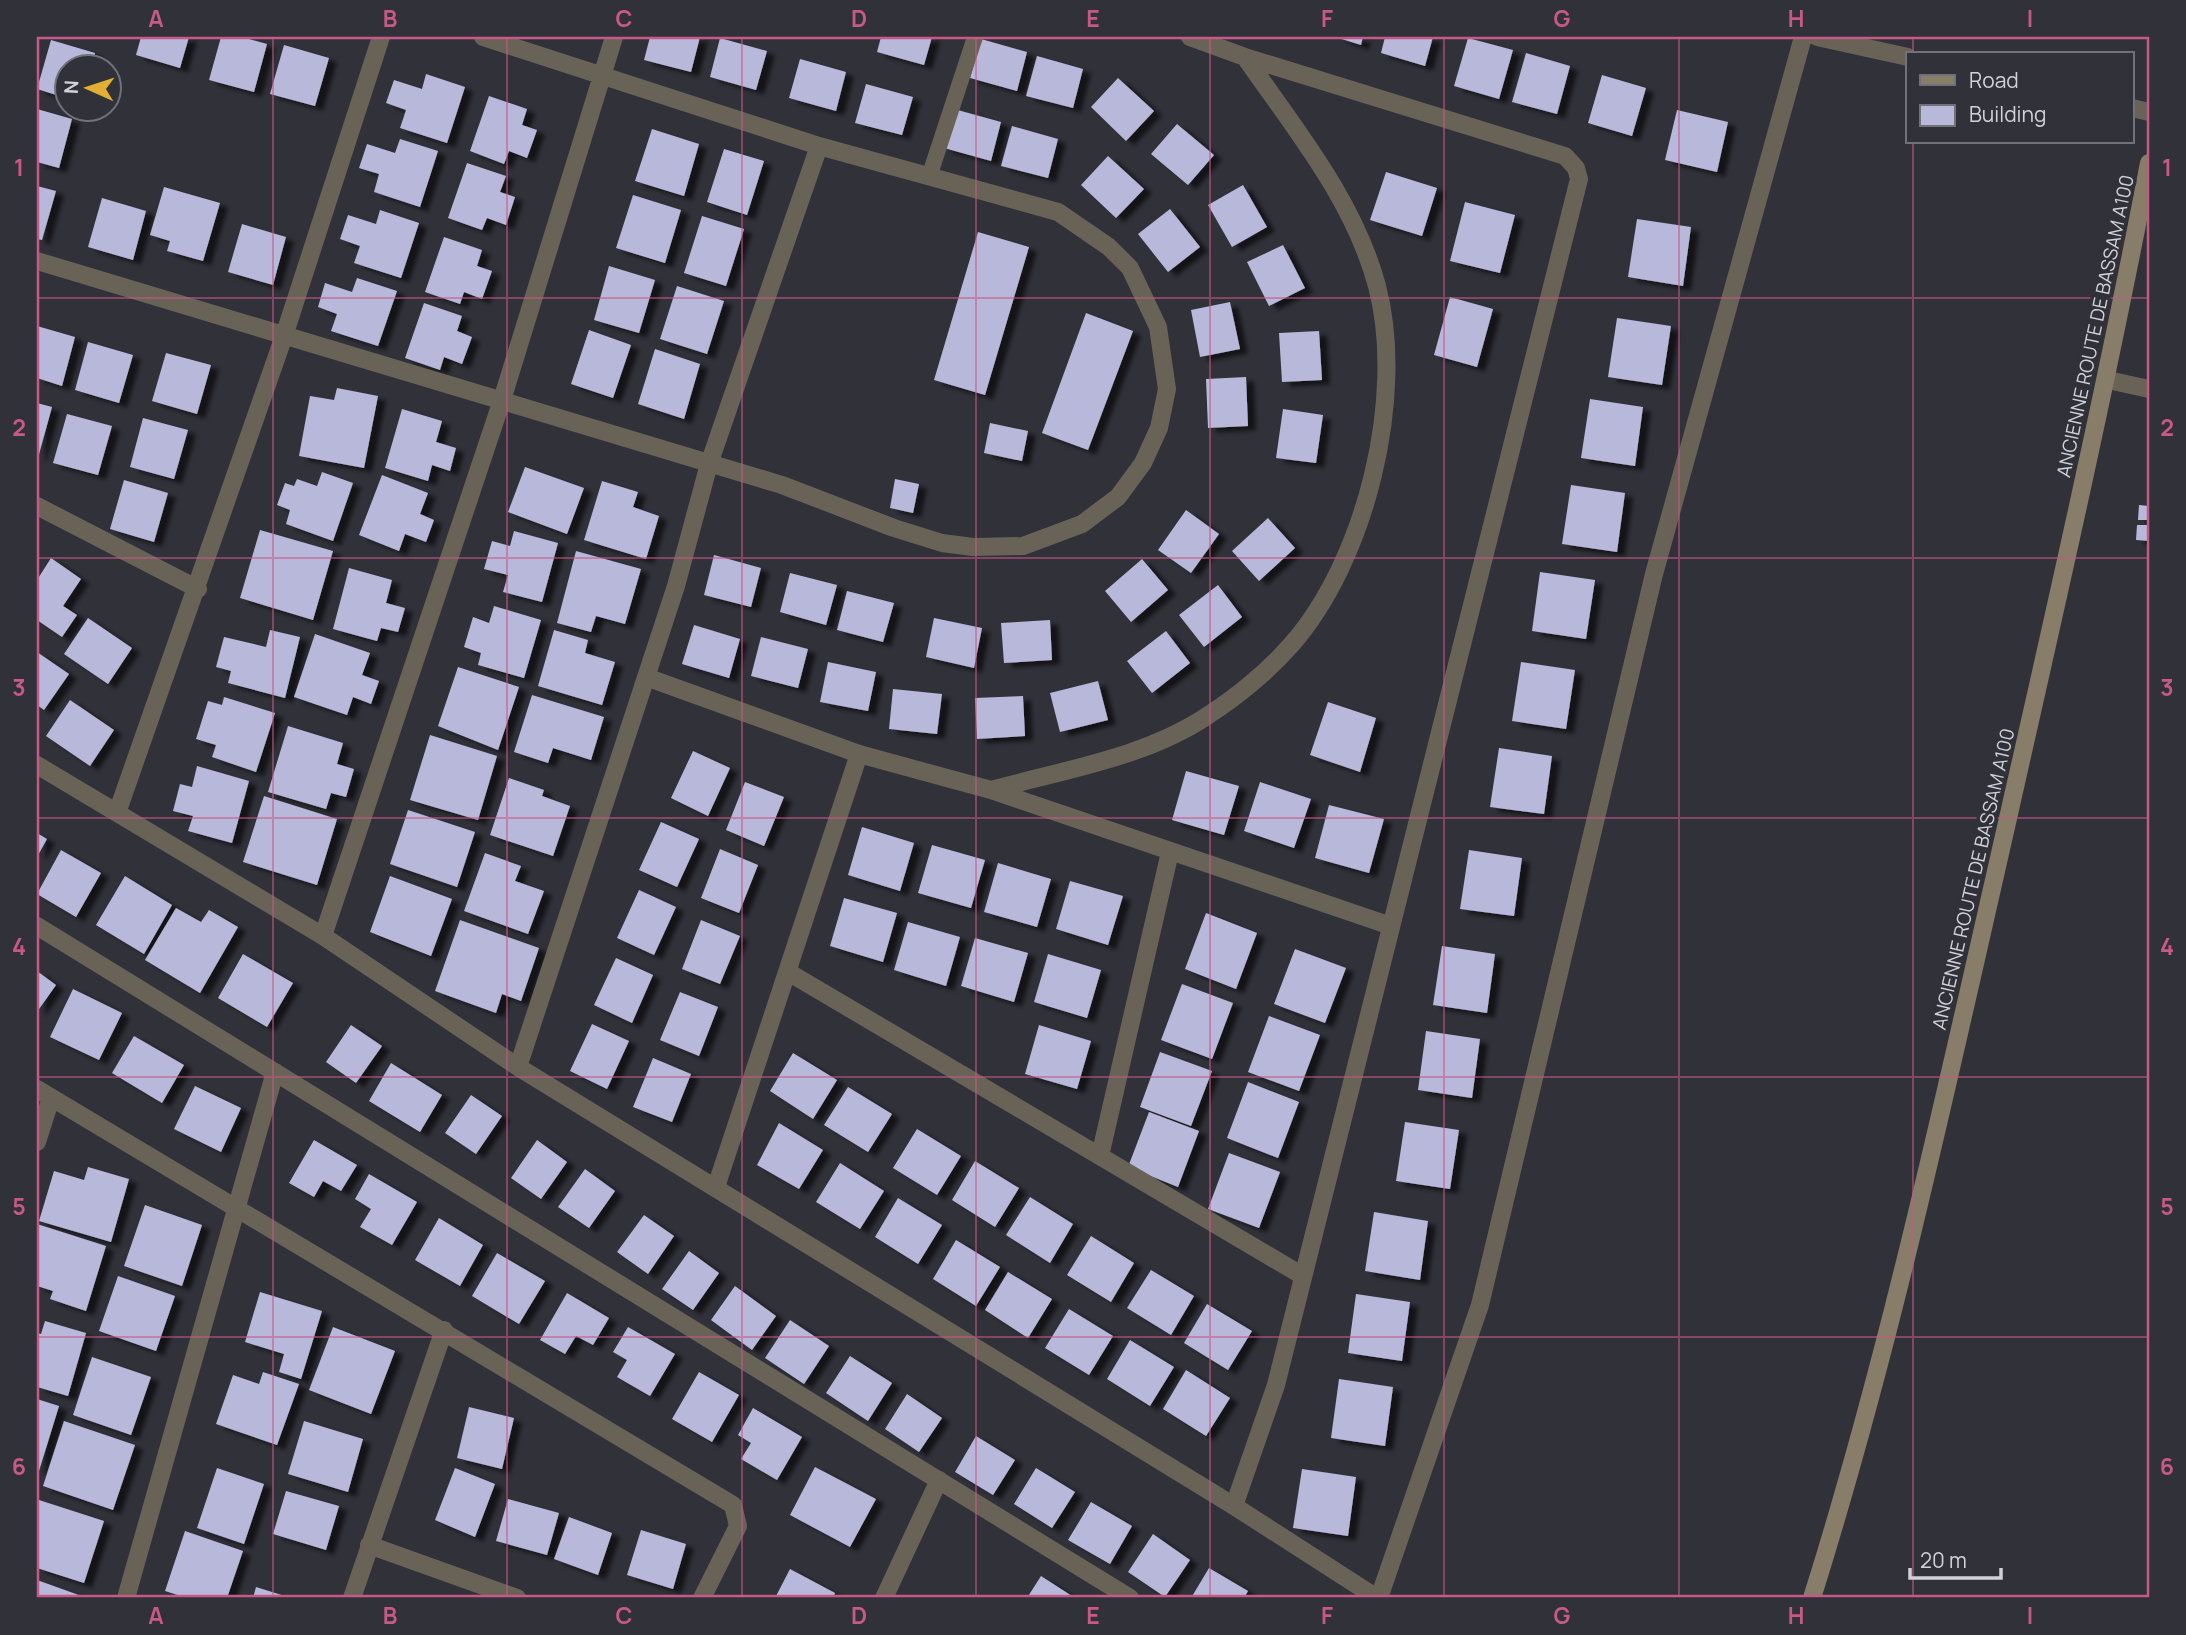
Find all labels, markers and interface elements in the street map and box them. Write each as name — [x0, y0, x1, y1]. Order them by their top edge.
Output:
text: A — [148, 2, 164, 34]
text: B — [383, 2, 397, 34]
text: C — [616, 2, 633, 34]
text: D — [851, 2, 867, 34]
text: E — [1086, 2, 1100, 34]
text: F — [1321, 2, 1333, 34]
text: G — [1554, 2, 1571, 34]
text: H — [1788, 2, 1804, 34]
text: I — [2027, 2, 2033, 34]
north arrow — [52, 52, 122, 122]
legend — [1906, 52, 2134, 144]
text: Road — [1969, 66, 2019, 94]
text: N — [58, 80, 84, 95]
text: Building — [1969, 100, 2046, 128]
text: 1 — [14, 151, 24, 183]
text: 1 — [2162, 151, 2172, 183]
street label: ANCIENNE ROUTE DE BASSAM A100 — [2050, 172, 2140, 480]
text: 2 — [12, 411, 26, 443]
text: 2 — [2160, 411, 2174, 443]
text: 3 — [12, 671, 26, 703]
text: 3 — [2160, 671, 2174, 703]
street label: ANCIENNE ROUTE DE BASSAM A100 — [1926, 726, 2020, 1032]
text: 4 — [12, 930, 26, 962]
text: 4 — [2160, 930, 2174, 962]
text: 5 — [12, 1190, 26, 1222]
text: 5 — [2160, 1190, 2174, 1222]
text: 6 — [12, 1450, 26, 1482]
text: 6 — [2160, 1450, 2174, 1482]
scale bar — [1910, 1537, 2000, 1581]
text: 20 m — [1920, 1546, 1967, 1574]
text: A — [148, 1599, 164, 1631]
text: B — [383, 1599, 397, 1631]
text: C — [616, 1599, 633, 1631]
text: D — [851, 1599, 867, 1631]
text: E — [1086, 1599, 1100, 1631]
text: F — [1321, 1599, 1333, 1631]
text: G — [1554, 1599, 1571, 1631]
text: H — [1788, 1599, 1804, 1631]
text: I — [2027, 1599, 2033, 1631]

